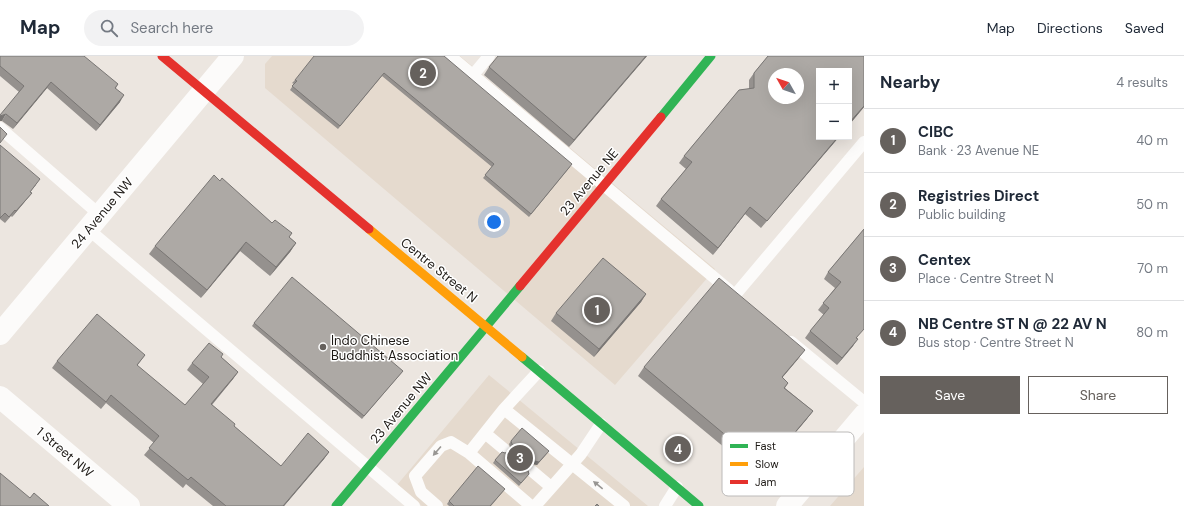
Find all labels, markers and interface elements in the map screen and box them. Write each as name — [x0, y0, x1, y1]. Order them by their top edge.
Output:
search box — [84, 10, 364, 46]
text: Map — [20, 15, 60, 40]
icon: search — [98, 17, 120, 39]
text: Search here — [130, 18, 213, 38]
text: Map — [987, 19, 1015, 37]
text: Directions — [1037, 19, 1103, 37]
text: Saved — [1125, 19, 1164, 37]
pin: 2 — [410, 58, 436, 88]
north arrow — [768, 68, 804, 104]
map controls — [816, 68, 852, 140]
button: + — [816, 68, 852, 104]
text: Nearby — [880, 71, 940, 93]
text: 4 results — [1116, 74, 1168, 91]
button: − — [816, 104, 852, 140]
text: CIBC — [918, 122, 954, 142]
text: 1 — [891, 132, 895, 149]
text: 40 m — [1136, 132, 1168, 149]
text: Bank · 23 Avenue NE — [918, 142, 1039, 159]
street label: 23 Avenue NE — [556, 145, 622, 219]
street label: 24 Avenue NW — [67, 174, 137, 252]
text: Registries Direct — [918, 186, 1039, 206]
text: 2 — [889, 196, 897, 213]
text: 50 m — [1136, 196, 1168, 213]
text: Public building — [918, 206, 1006, 223]
your location — [484, 212, 504, 232]
street label: Centre Street N — [397, 234, 481, 306]
text: Centex — [918, 250, 971, 270]
text: 3 — [889, 260, 897, 277]
text: 70 m — [1137, 260, 1168, 277]
text: Place · Centre Street N — [918, 270, 1054, 287]
pin: 1 — [584, 295, 610, 325]
text: NB Centre ST N @ 22 AV N — [918, 314, 1107, 334]
text: 4 — [889, 324, 897, 341]
text: 80 m — [1136, 324, 1168, 341]
place label: Indo Chinese Buddhist Association — [331, 332, 458, 364]
text: Bus stop · Centre Street N — [918, 334, 1074, 351]
marker: Indo Chinese Buddhist Association — [318, 342, 328, 352]
street label: 23 Avenue NW — [366, 369, 436, 447]
button: Save — [880, 376, 1020, 414]
button: Share — [1028, 376, 1168, 414]
street label: 1 Street NW — [33, 423, 97, 481]
legend — [722, 432, 854, 496]
pin: 4 — [665, 434, 691, 464]
text: Fast — [755, 439, 776, 453]
pin: 3 — [507, 443, 533, 473]
one-way arrow — [432, 446, 441, 457]
text: Slow — [755, 457, 779, 471]
text: Jam — [755, 475, 776, 489]
one-way arrow — [593, 480, 603, 489]

